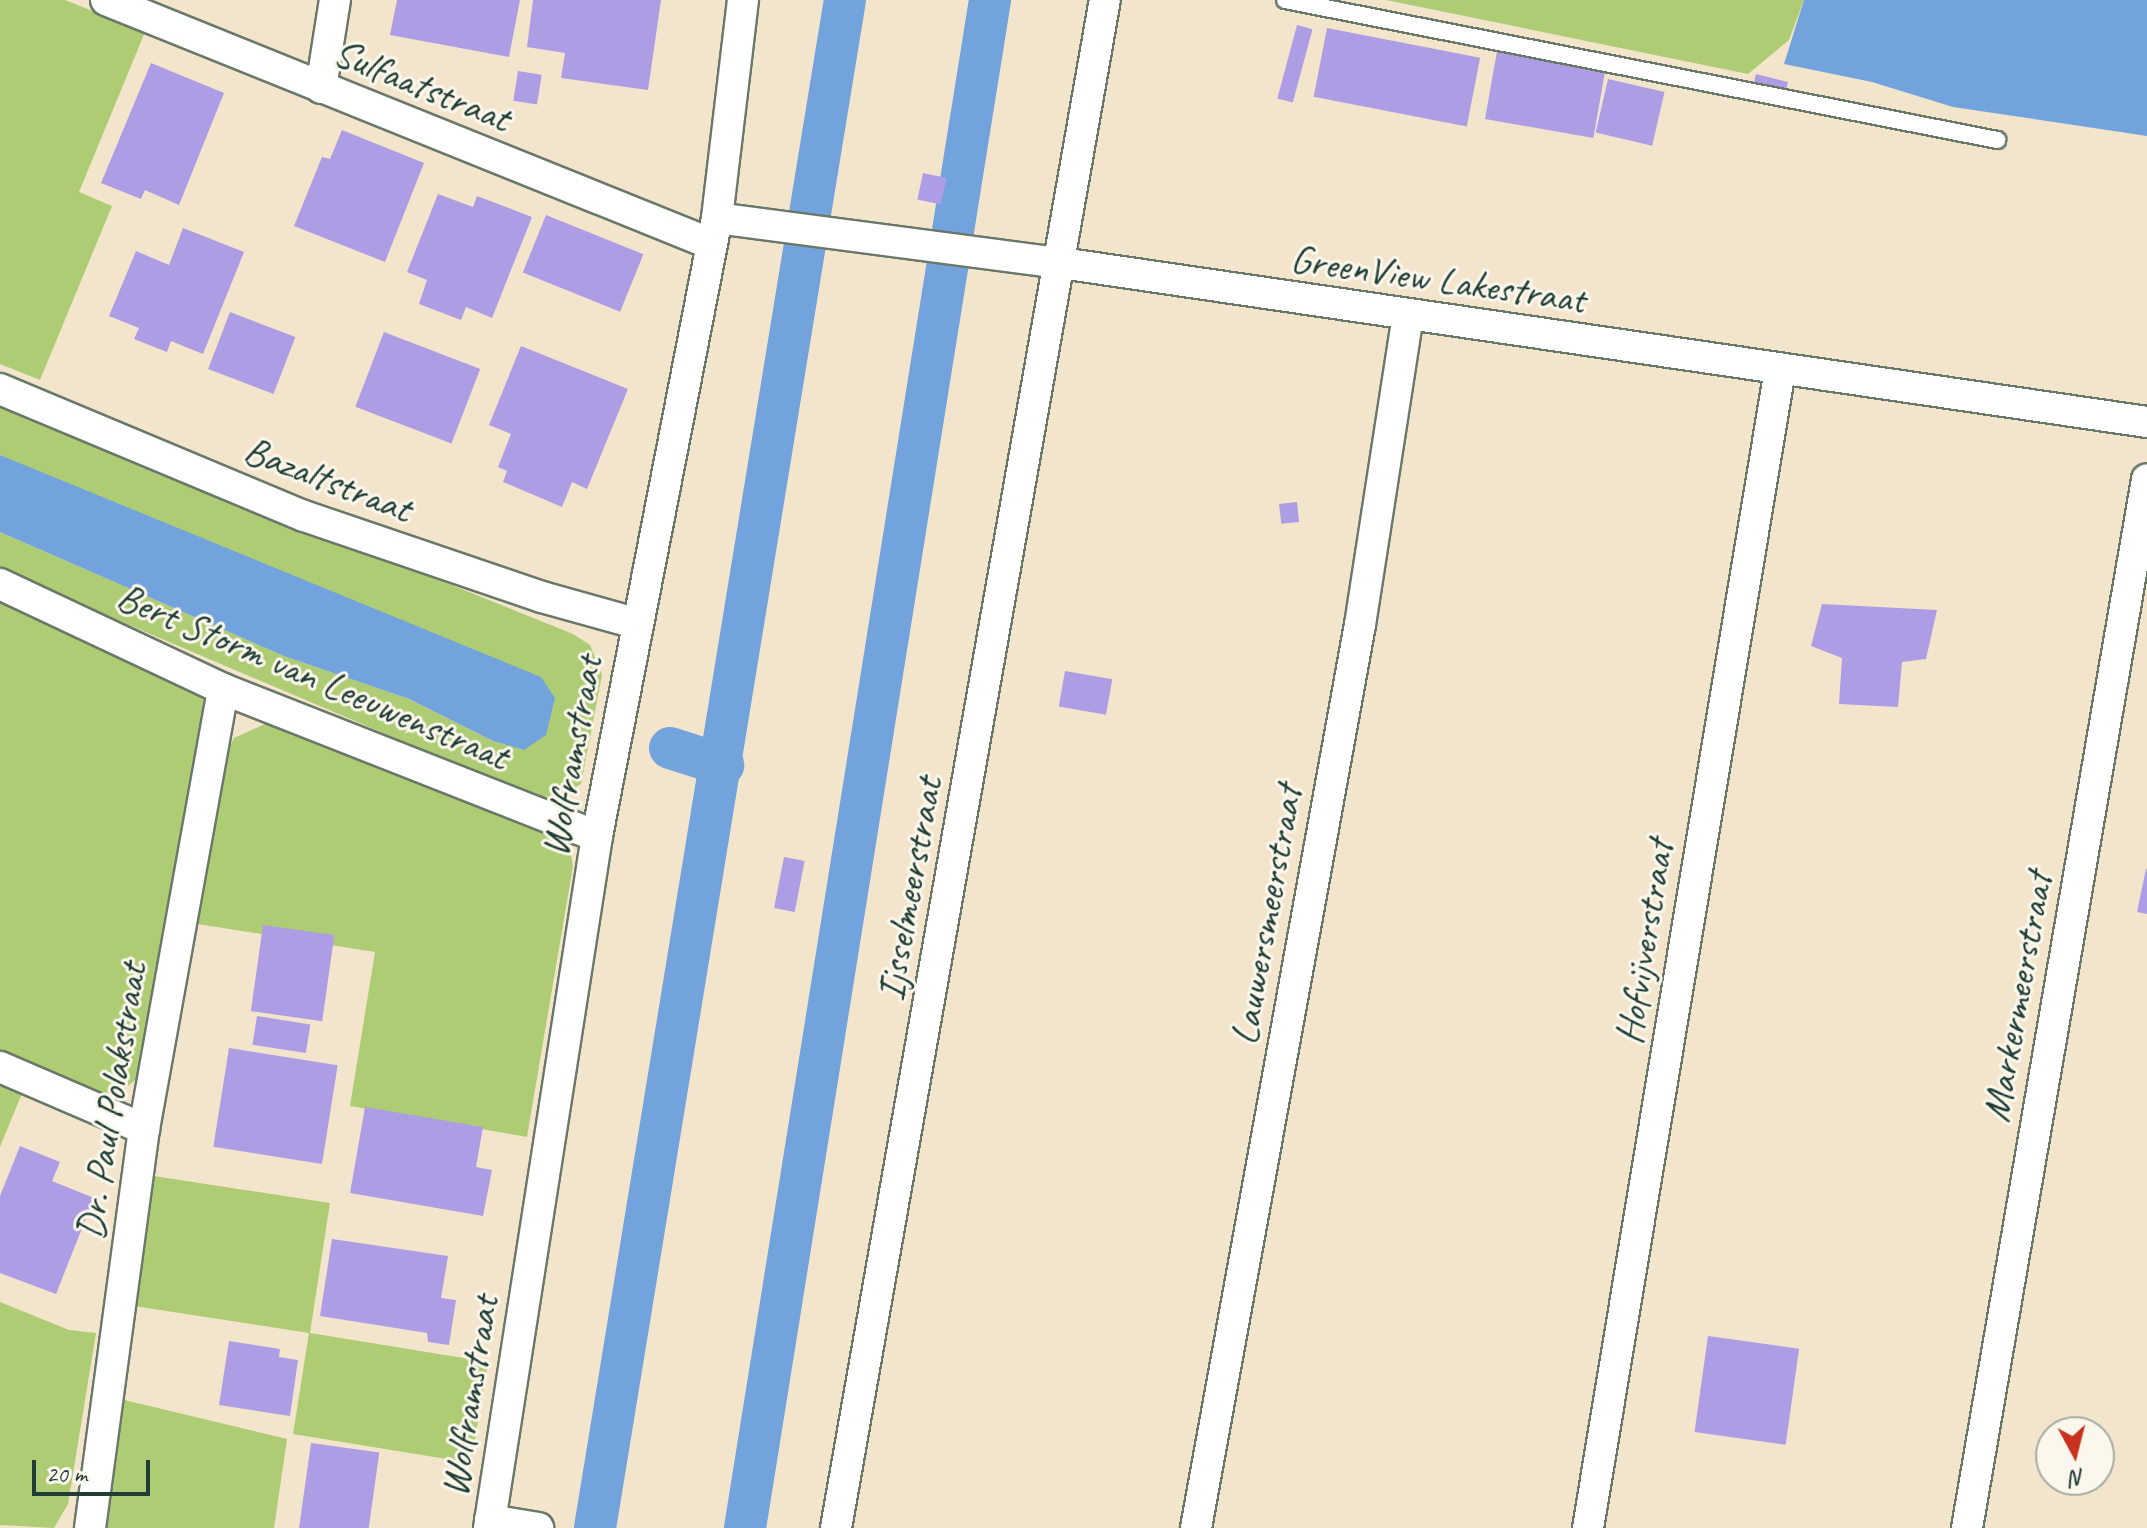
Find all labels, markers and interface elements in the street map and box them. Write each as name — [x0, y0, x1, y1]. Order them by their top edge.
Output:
street label: Sulfaatstraat — [327, 28, 517, 142]
street label: GreenView Lakestraat — [1287, 234, 1589, 324]
street label: Bazaltstraat — [238, 425, 418, 533]
street label: Bert Storm van Leeuwenstraat — [110, 572, 516, 780]
street label: Wolframstraat — [530, 652, 612, 860]
street label: Ijsselmeerstraat — [866, 774, 952, 1004]
street label: Lauwersmeerstraat — [1220, 782, 1312, 1048]
street label: Hofvijverstraat — [1604, 837, 1684, 1047]
street label: Markermeerstraat — [1971, 869, 2063, 1125]
street label: Dr. Paul Polakstraat — [66, 960, 156, 1242]
street label: Wolframstraat — [429, 1292, 509, 1500]
north arrow — [2035, 1416, 2115, 1496]
scale bar — [36, 1444, 154, 1494]
text: 20 m — [46, 1459, 87, 1489]
text: N — [2069, 1463, 2086, 1493]

